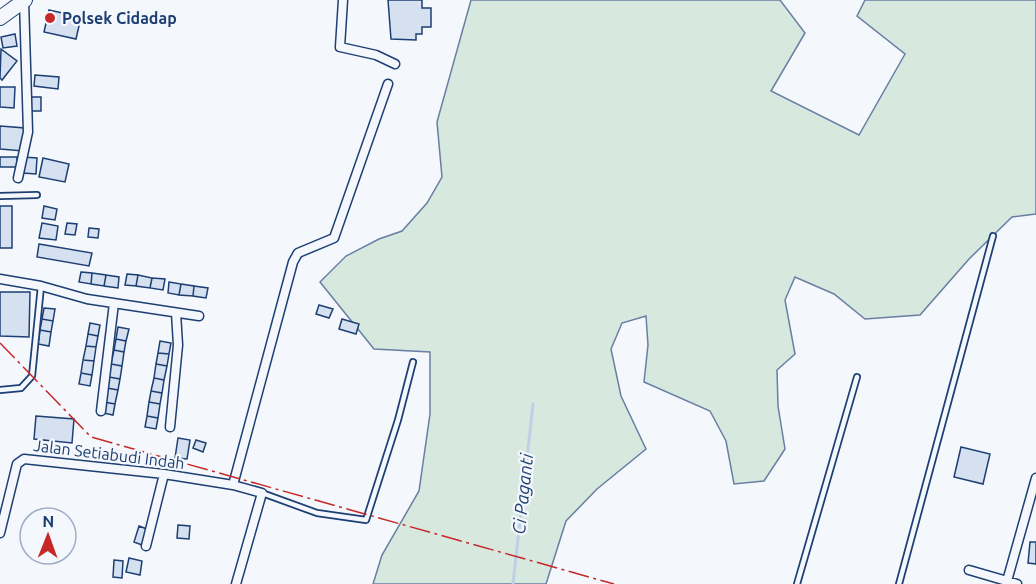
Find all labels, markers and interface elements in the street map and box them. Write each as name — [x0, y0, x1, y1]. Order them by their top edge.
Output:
place label: Polsek Cidadap — [62, 9, 177, 27]
marker: Polsek Cidadap — [43, 11, 57, 25]
street label: Jalan Setiabudi Indah — [32, 436, 186, 472]
water label: Ci Paganti — [508, 452, 536, 535]
north arrow — [18, 506, 78, 566]
text: N — [42, 512, 54, 530]

